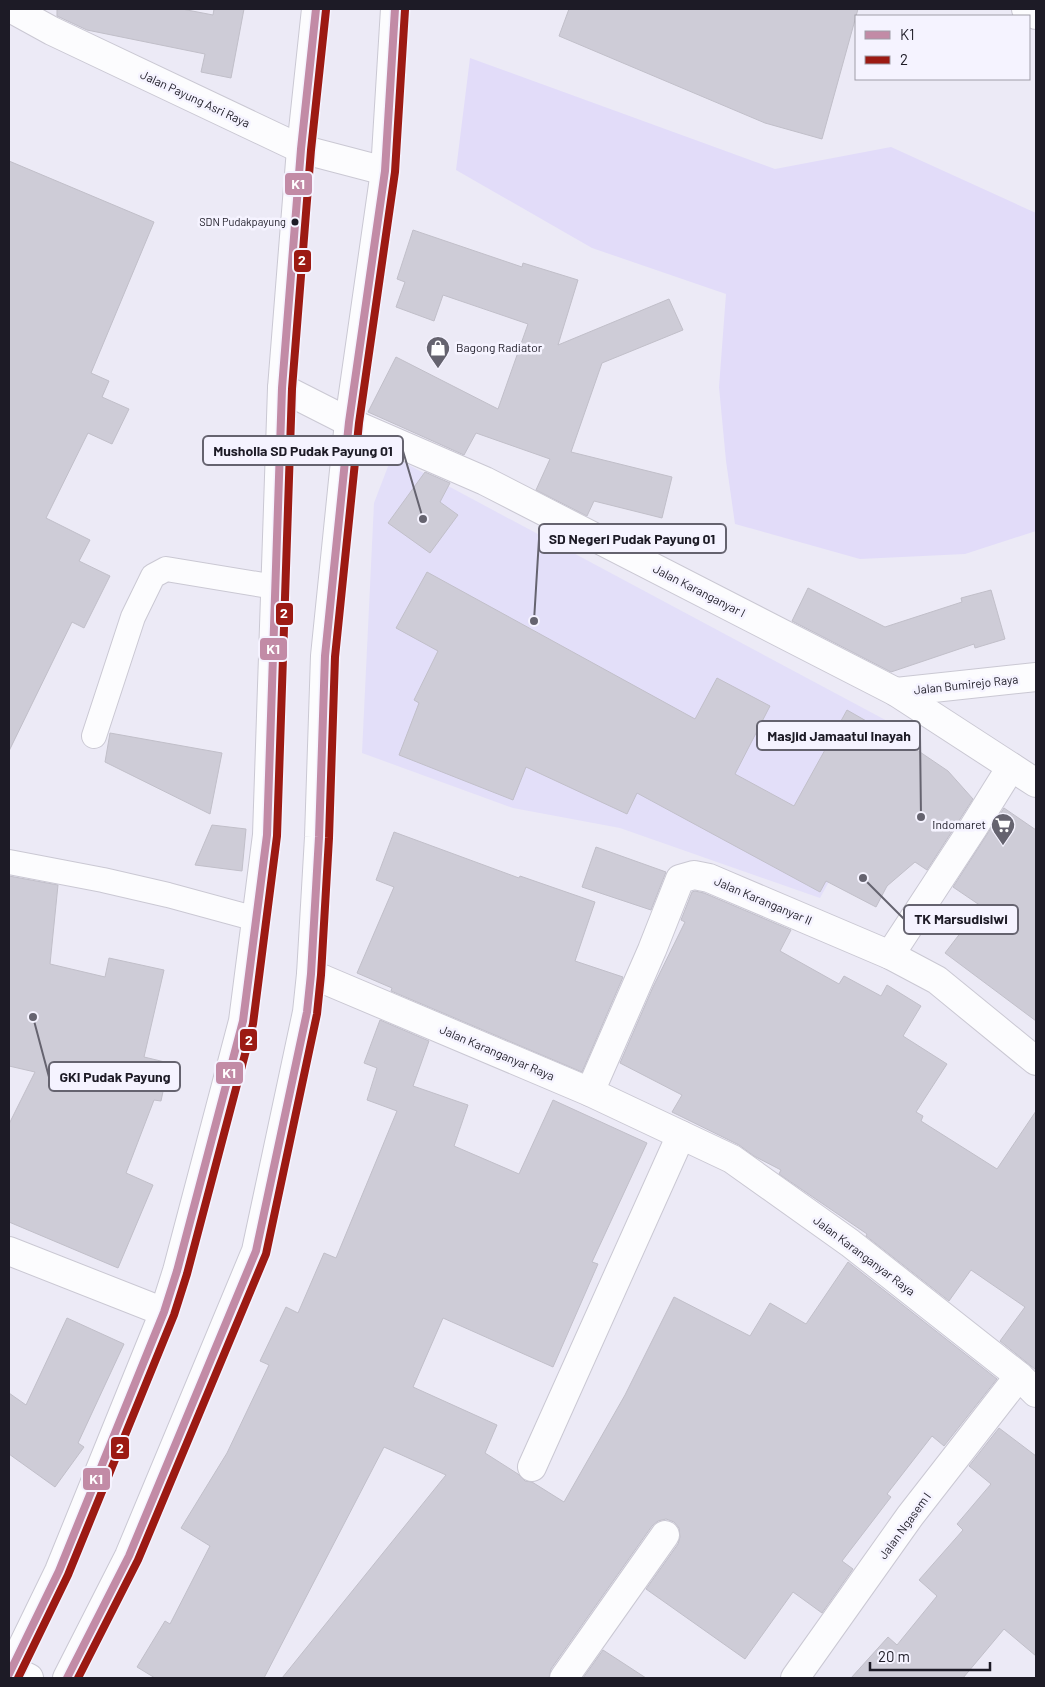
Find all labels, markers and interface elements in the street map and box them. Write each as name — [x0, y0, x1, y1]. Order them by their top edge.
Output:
legend — [855, 15, 1030, 80]
text: K1 — [900, 25, 914, 43]
text: 2 — [900, 50, 908, 68]
street label: Jalan Payung Asri Raya — [139, 67, 252, 130]
line badge: K1 — [284, 172, 313, 196]
text: K1 — [291, 175, 305, 192]
place label: SDN Pudakpayung — [199, 215, 286, 228]
marker: SDN Pudakpayung — [290, 217, 300, 227]
line badge: 2 — [293, 249, 312, 273]
text: 2 — [298, 251, 306, 268]
shop icon: Bagong Radiator — [425, 335, 451, 369]
place label: Bagong Radiator — [456, 340, 543, 354]
callout: Musholla SD Pudak Payung 01 — [203, 436, 403, 465]
text: Musholla SD Pudak Payung 01 — [213, 442, 393, 459]
callout: SD Negeri Pudak Payung 01 — [539, 524, 726, 553]
text: SD Negeri Pudak Payung 01 — [549, 530, 715, 547]
street label: Jalan Karanganyar I — [651, 561, 748, 619]
line badge: 2 — [275, 602, 294, 626]
text: 2 — [280, 604, 288, 621]
line badge: K1 — [259, 637, 288, 661]
text: K1 — [266, 640, 280, 657]
street label: Jalan Bumirejo Raya — [913, 672, 1019, 696]
callout: Masjid Jamaatul Inayah — [757, 721, 920, 750]
text: Masjid Jamaatul Inayah — [767, 727, 911, 744]
supermarket icon: Indomaret — [990, 812, 1016, 846]
place label: Indomaret — [932, 817, 986, 831]
street label: Jalan Karanganyar II — [712, 873, 814, 927]
callout: TK Marsudisiwi — [904, 905, 1018, 934]
text: TK Marsudisiwi — [914, 910, 1008, 927]
street label: Jalan Karanganyar Raya — [438, 1022, 557, 1083]
line badge: 2 — [239, 1028, 258, 1052]
text: 2 — [245, 1031, 253, 1048]
line badge: K1 — [215, 1061, 244, 1085]
callout: GKI Pudak Payung — [49, 1062, 180, 1091]
text: K1 — [222, 1064, 236, 1081]
text: GKI Pudak Payung — [60, 1068, 171, 1085]
street label: Jalan Karanganyar Raya — [811, 1212, 918, 1298]
line badge: 2 — [110, 1436, 130, 1460]
text: 2 — [116, 1439, 124, 1456]
line badge: K1 — [82, 1467, 111, 1491]
text: K1 — [89, 1470, 103, 1487]
street label: Jalan Ngasem I — [875, 1489, 933, 1562]
scale bar — [870, 1640, 990, 1672]
text: 20 m — [878, 1647, 910, 1665]

